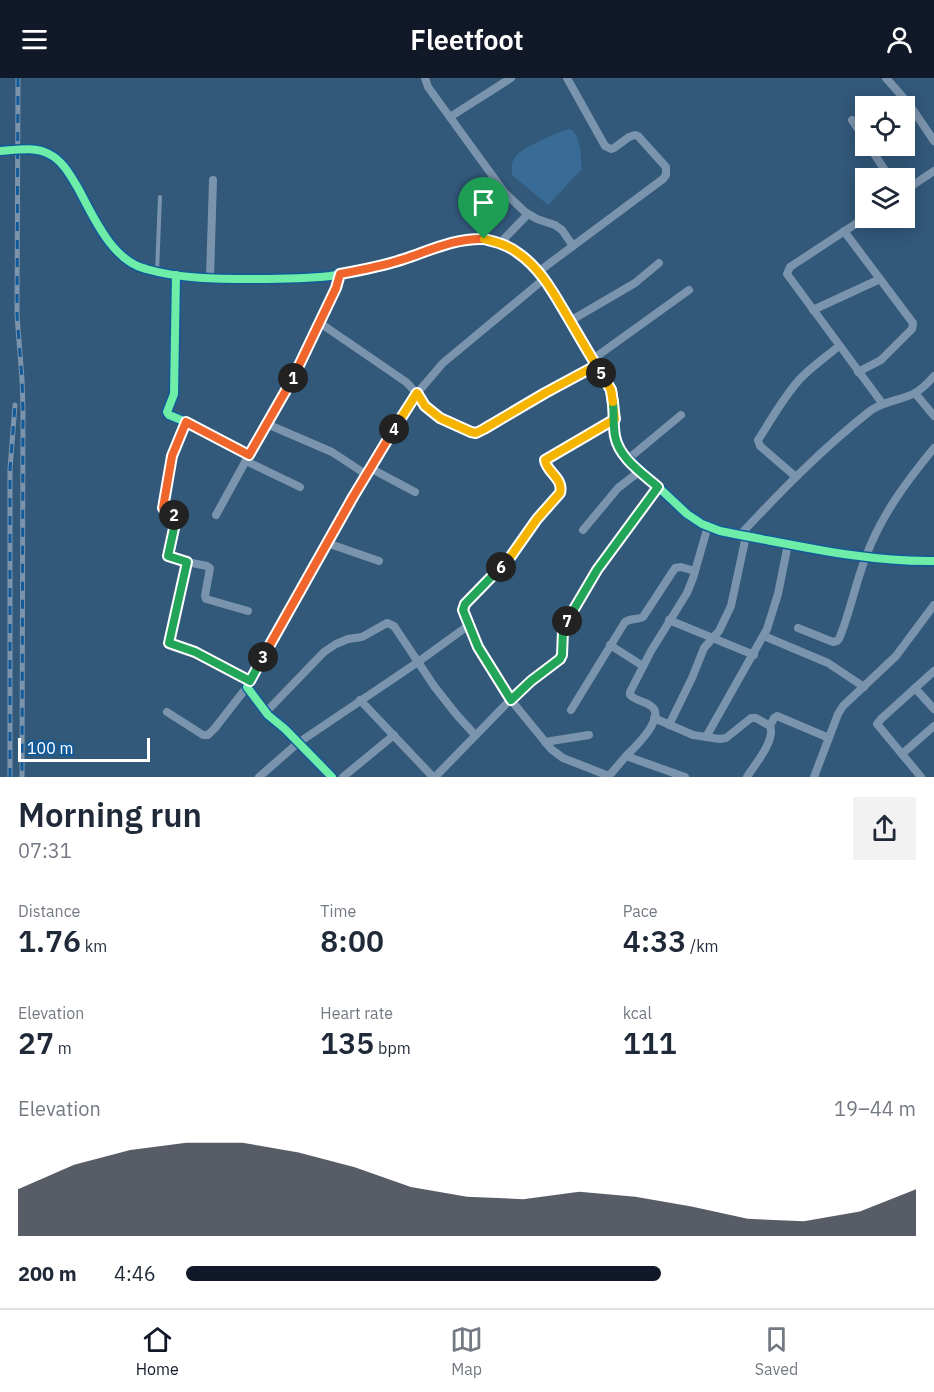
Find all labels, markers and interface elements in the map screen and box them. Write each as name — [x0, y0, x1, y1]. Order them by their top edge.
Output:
text: Fleetfoot — [410, 22, 524, 57]
icon: menu — [18, 23, 51, 56]
icon: person — [883, 23, 916, 56]
map controls — [855, 96, 915, 228]
button: locate — [855, 96, 915, 156]
button: layers — [855, 168, 915, 228]
pin — [458, 177, 509, 239]
icon: arrive — [467, 186, 500, 219]
pin: 5 — [586, 358, 616, 388]
pin: 1 — [278, 363, 308, 393]
text: 5 — [596, 363, 606, 383]
text: 1 — [288, 368, 298, 388]
pin: 4 — [379, 414, 409, 444]
text: 4 — [389, 419, 399, 439]
pin: 2 — [159, 500, 189, 530]
text: 2 — [169, 505, 179, 525]
pin: 6 — [486, 552, 516, 582]
text: 6 — [496, 557, 506, 577]
pin: 7 — [552, 606, 582, 636]
text: 7 — [562, 611, 572, 631]
pin: 3 — [248, 642, 278, 672]
text: 3 — [258, 647, 268, 667]
scale bar — [18, 735, 150, 762]
text: 100 m — [27, 738, 74, 758]
text: Morning run — [18, 793, 202, 836]
button: share — [853, 797, 916, 860]
text: 07:31 — [18, 837, 72, 864]
text: Distance — [18, 901, 80, 921]
text: Time — [320, 901, 356, 921]
text: Pace — [623, 901, 657, 921]
text: 1.76 — [18, 921, 81, 960]
text: 8:00 — [320, 921, 384, 960]
text: 4:33 — [623, 921, 686, 960]
text: km — [81, 936, 107, 956]
text: /km — [686, 936, 719, 956]
text: Elevation — [18, 1003, 84, 1023]
text: Heart rate — [320, 1003, 393, 1023]
text: kcal — [623, 1003, 652, 1023]
text: 27 — [18, 1023, 54, 1062]
text: 135 — [320, 1023, 374, 1062]
text: 111 — [623, 1023, 677, 1062]
text: m — [54, 1038, 72, 1058]
text: bpm — [374, 1038, 411, 1058]
text: Elevation — [18, 1095, 101, 1122]
text: 19–44 m — [834, 1095, 916, 1122]
text: 200 m — [18, 1260, 77, 1287]
text: 4:46 — [114, 1260, 156, 1287]
tab: Home — [136, 1323, 179, 1379]
tab: Map — [450, 1323, 483, 1379]
tab: Saved — [755, 1323, 798, 1379]

